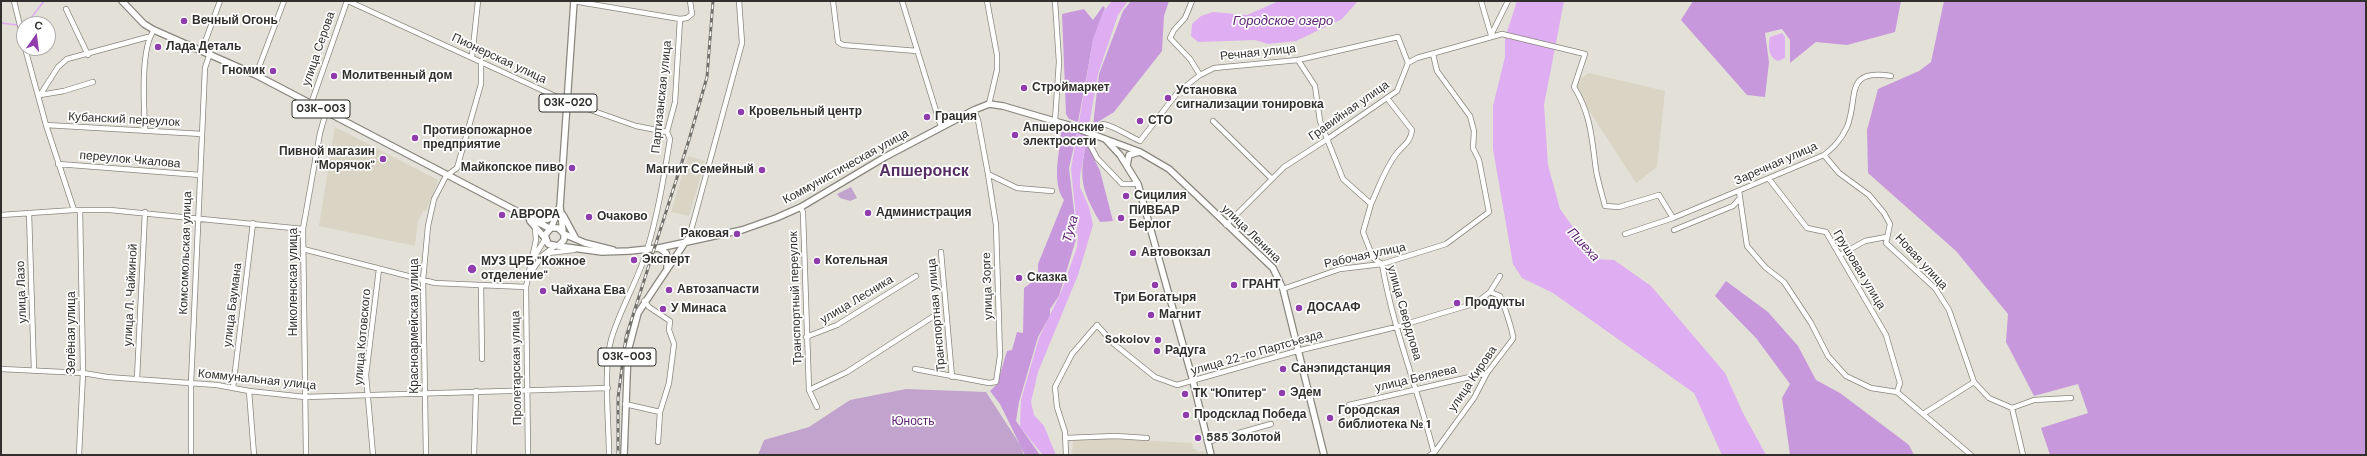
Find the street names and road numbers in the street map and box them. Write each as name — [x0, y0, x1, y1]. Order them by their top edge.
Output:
street label: улица Серова — [300, 10, 338, 88]
street label: Пионерская улица — [449, 31, 549, 87]
street label: Партизанская улица — [649, 40, 675, 154]
street label: Речная улица — [1219, 42, 1297, 64]
street label: Гравийная улица — [1306, 78, 1392, 144]
road number: 03К-020 — [539, 94, 597, 112]
road number: 03К-003 — [292, 100, 350, 118]
street label: Кубанский переулок — [68, 110, 180, 130]
street label: Коммунистическая улица — [781, 126, 911, 208]
street label: Заречная улица — [1732, 139, 1820, 189]
street label: переулок Чкалова — [79, 148, 181, 172]
street label: Комсомольская улица — [177, 191, 195, 315]
street label: улица Ленина — [1218, 202, 1284, 266]
street label: Николенская улица — [287, 228, 301, 336]
street label: Грушовая улица — [1830, 228, 1888, 312]
street label: Транспортный переулок — [786, 231, 806, 365]
street label: Новая улица — [1892, 231, 1950, 293]
street label: Рабочая улица — [1323, 240, 1407, 272]
street label: улица Л. Чайкиной — [121, 243, 141, 347]
street label: улица Зорге — [980, 252, 996, 320]
street label: Красноармейская улица — [408, 258, 422, 394]
street label: Транспортная улица — [925, 258, 949, 372]
street label: улица Лазо — [14, 260, 30, 324]
street label: улица Баумана — [221, 262, 245, 348]
street label: улица Свердлова — [1384, 264, 1424, 362]
street label: улица Лесника — [818, 273, 896, 327]
street label: улица Котовского — [352, 288, 374, 386]
street label: Зелёная улица — [65, 291, 79, 375]
street label: Пролетарская улица — [509, 311, 525, 425]
street label: улица 22-го Партсъезда — [1189, 327, 1325, 379]
street label: улица Кирова — [1446, 343, 1500, 415]
road number: 03К-003 — [598, 348, 656, 366]
street label: улица Беляева — [1374, 363, 1458, 395]
street label: Коммунальная улица — [197, 367, 317, 393]

